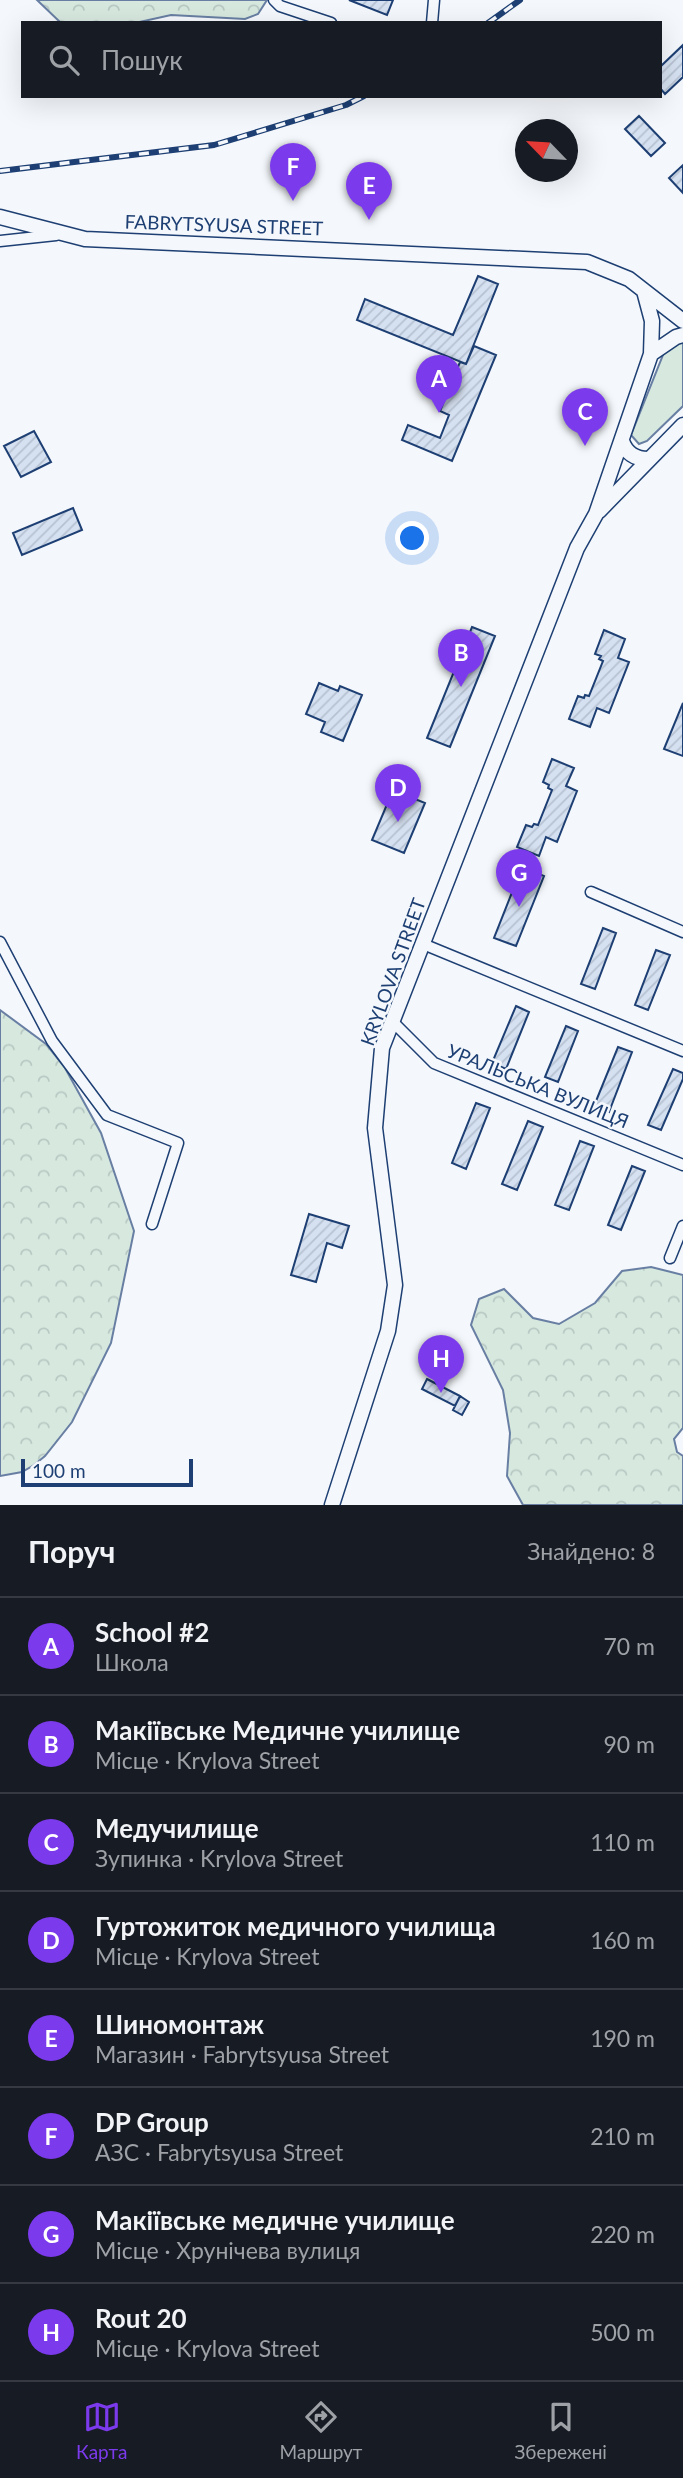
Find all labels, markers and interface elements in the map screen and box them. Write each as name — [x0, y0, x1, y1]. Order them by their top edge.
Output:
search box — [21, 21, 662, 98]
icon: search — [45, 41, 83, 79]
text: Пошук — [101, 44, 183, 76]
north arrow — [515, 119, 578, 182]
pin: F — [270, 143, 316, 201]
pin: E — [346, 162, 392, 220]
street label: FABRYTSYUSA STREET — [124, 210, 324, 239]
pin: A — [416, 355, 462, 413]
pin: C — [562, 388, 608, 446]
your location — [395, 521, 429, 555]
pin: B — [438, 629, 484, 687]
pin: D — [375, 764, 421, 822]
pin: G — [496, 849, 542, 907]
street label: KRYLOVA STREET — [355, 895, 430, 1049]
street label: УРАЛЬСЬКА ВУЛИЦЯ — [444, 1039, 632, 1133]
pin: H — [418, 1335, 464, 1393]
scale bar — [21, 1456, 192, 1488]
text: 100 m — [32, 1459, 86, 1482]
text: Поруч — [28, 1533, 115, 1569]
text: Знайдено: 8 — [527, 1537, 655, 1565]
text: School #2 — [95, 1616, 209, 1648]
text: A — [43, 1632, 59, 1660]
text: 70 m — [604, 1632, 655, 1660]
text: Школа — [95, 1648, 169, 1676]
text: Макіївське Медичне училище — [95, 1714, 460, 1746]
text: B — [43, 1730, 59, 1758]
text: 90 m — [604, 1730, 655, 1758]
text: Місце · Krylova Street — [95, 1746, 319, 1774]
text: Медучилище — [95, 1812, 259, 1844]
text: C — [43, 1828, 59, 1856]
text: 110 m — [590, 1828, 655, 1856]
text: Зупинка · Krylova Street — [95, 1844, 343, 1872]
text: Гуртожиток медичного училища — [95, 1910, 496, 1942]
text: D — [42, 1926, 60, 1954]
text: 160 m — [590, 1926, 655, 1954]
text: Місце · Krylova Street — [95, 1942, 319, 1970]
text: Шиномонтаж — [95, 2008, 264, 2040]
text: E — [44, 2024, 58, 2052]
text: 190 m — [590, 2024, 655, 2052]
text: Магазин · Fabrytsyusa Street — [95, 2040, 389, 2068]
text: DP Group — [95, 2106, 209, 2138]
text: F — [44, 2122, 58, 2150]
text: 210 m — [590, 2122, 655, 2150]
text: АЗС · Fabrytsyusa Street — [95, 2138, 343, 2166]
text: Макіївське медичне училище — [95, 2204, 455, 2236]
text: G — [43, 2220, 59, 2248]
text: 220 m — [590, 2220, 655, 2248]
text: Місце · Хрунічева вулиця — [95, 2236, 360, 2264]
text: Rout 20 — [95, 2302, 187, 2334]
text: H — [42, 2318, 60, 2346]
text: 500 m — [590, 2318, 655, 2346]
text: Місце · Krylova Street — [95, 2334, 319, 2362]
tab: Карта — [76, 2398, 127, 2463]
tab: Маршрут — [280, 2398, 362, 2463]
tab: Збережені — [515, 2398, 607, 2463]

